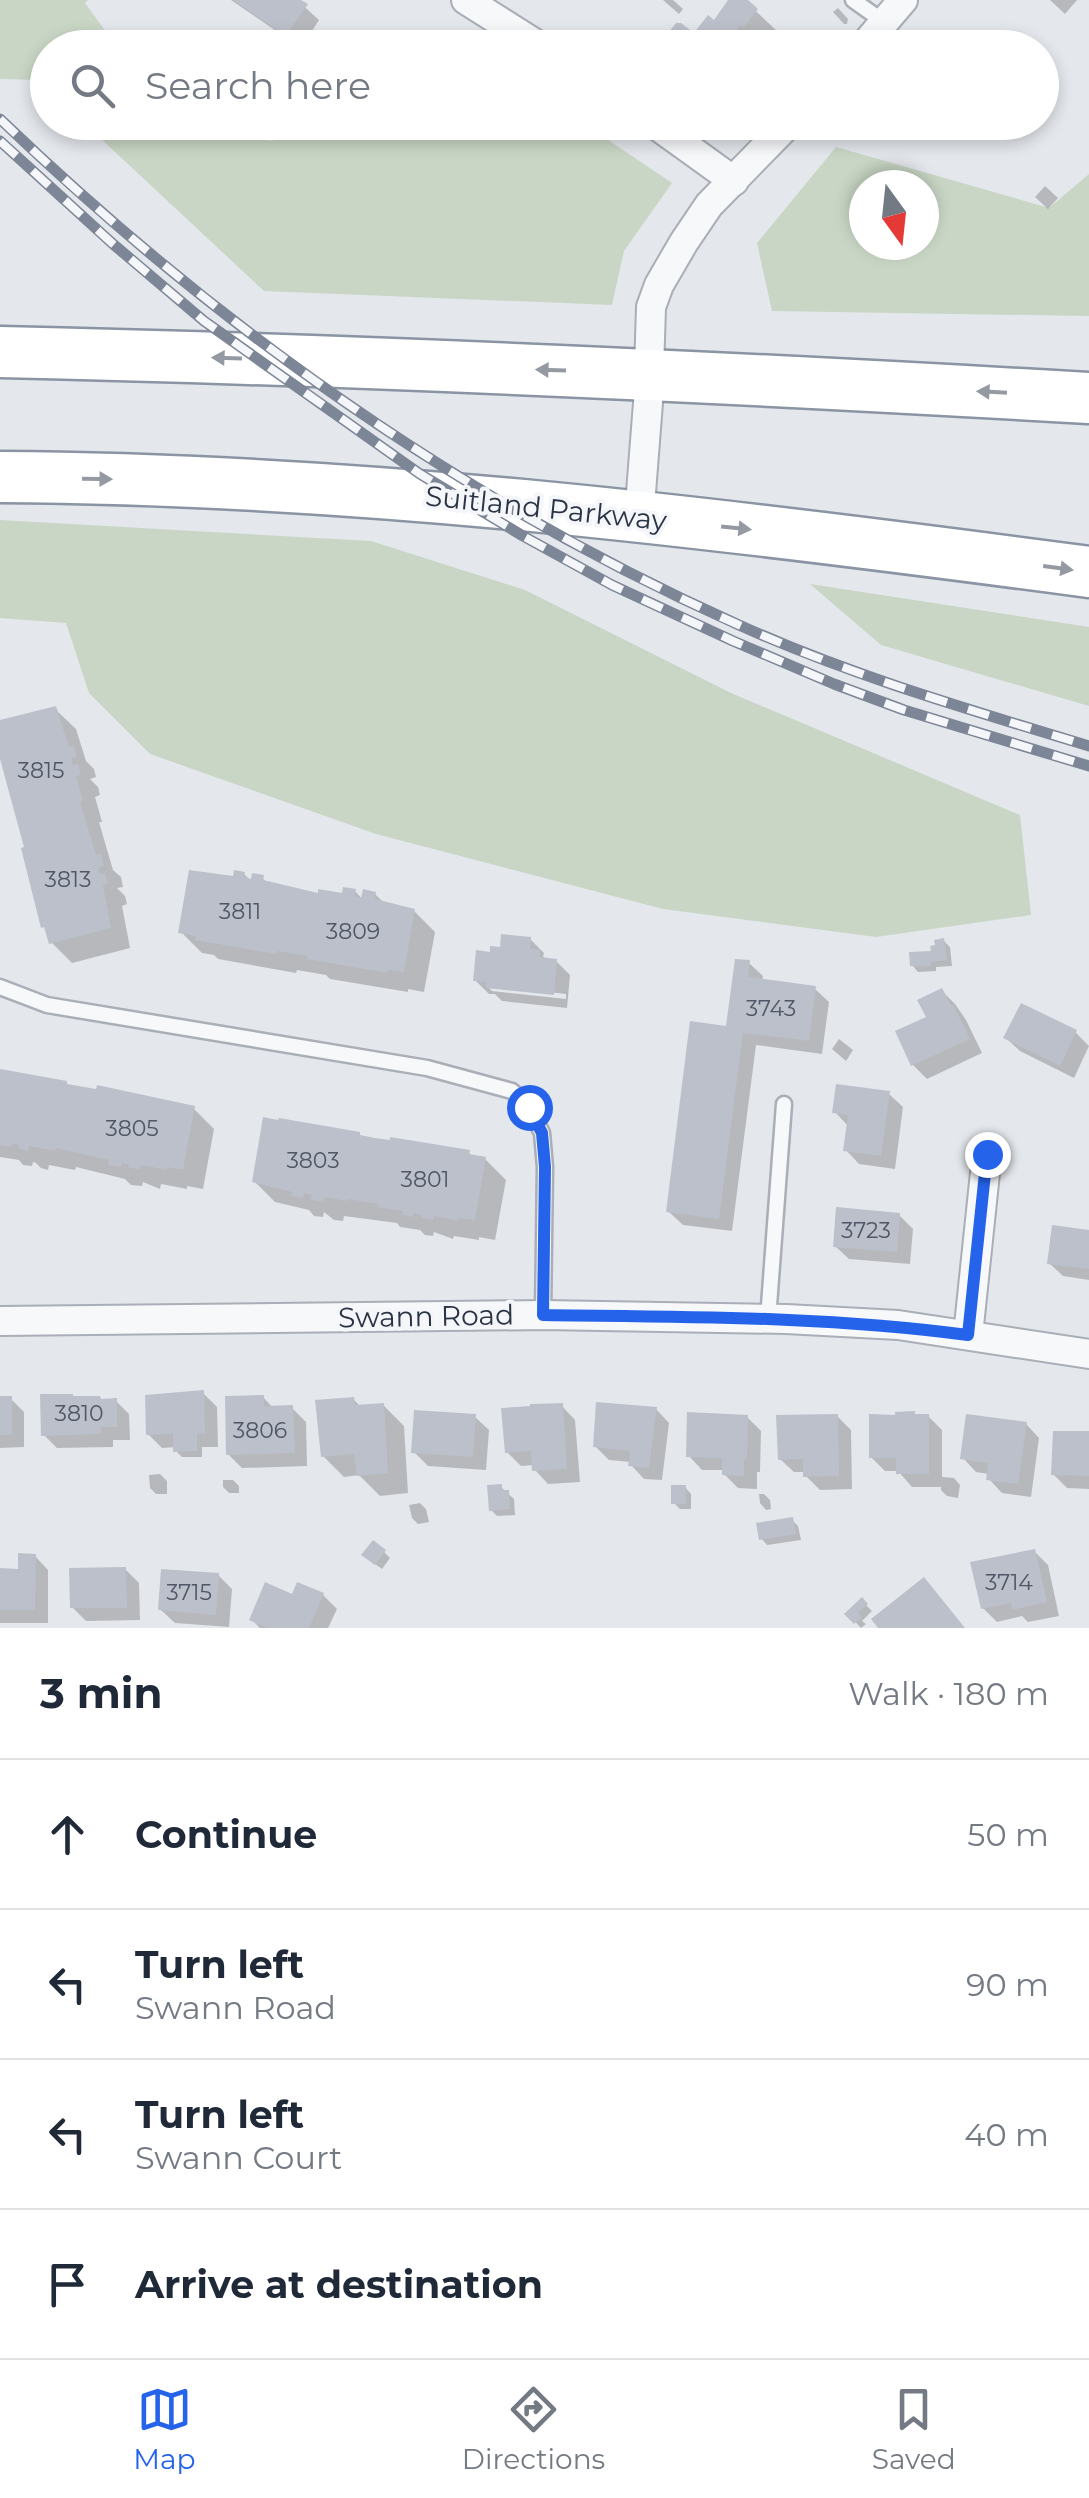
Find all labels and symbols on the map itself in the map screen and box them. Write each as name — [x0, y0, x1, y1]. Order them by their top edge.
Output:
north arrow — [849, 170, 939, 260]
one-way arrow — [210, 349, 242, 365]
one-way arrow — [535, 362, 567, 378]
one-way arrow — [975, 384, 1007, 400]
one-way arrow — [82, 471, 114, 487]
street label: Suitland Parkway — [424, 478, 669, 538]
one-way arrow — [720, 520, 752, 536]
one-way arrow — [1043, 560, 1075, 576]
house number: 3815 — [18, 757, 64, 784]
house number: 3813 — [45, 866, 91, 893]
house number: 3811 — [219, 898, 261, 925]
house number: 3809 — [326, 918, 380, 945]
house number: 3743 — [746, 995, 796, 1022]
route start — [507, 1085, 553, 1131]
house number: 3805 — [105, 1115, 159, 1142]
route end — [965, 1132, 1011, 1178]
house number: 3803 — [286, 1147, 340, 1174]
house number: 3801 — [401, 1166, 449, 1193]
house number: 3723 — [841, 1217, 891, 1244]
street label: Swann Road — [338, 1297, 514, 1335]
house number: 3810 — [55, 1400, 103, 1427]
house number: 3806 — [233, 1417, 287, 1444]
house number: 3714 — [985, 1569, 1033, 1596]
house number: 3715 — [166, 1579, 212, 1606]

